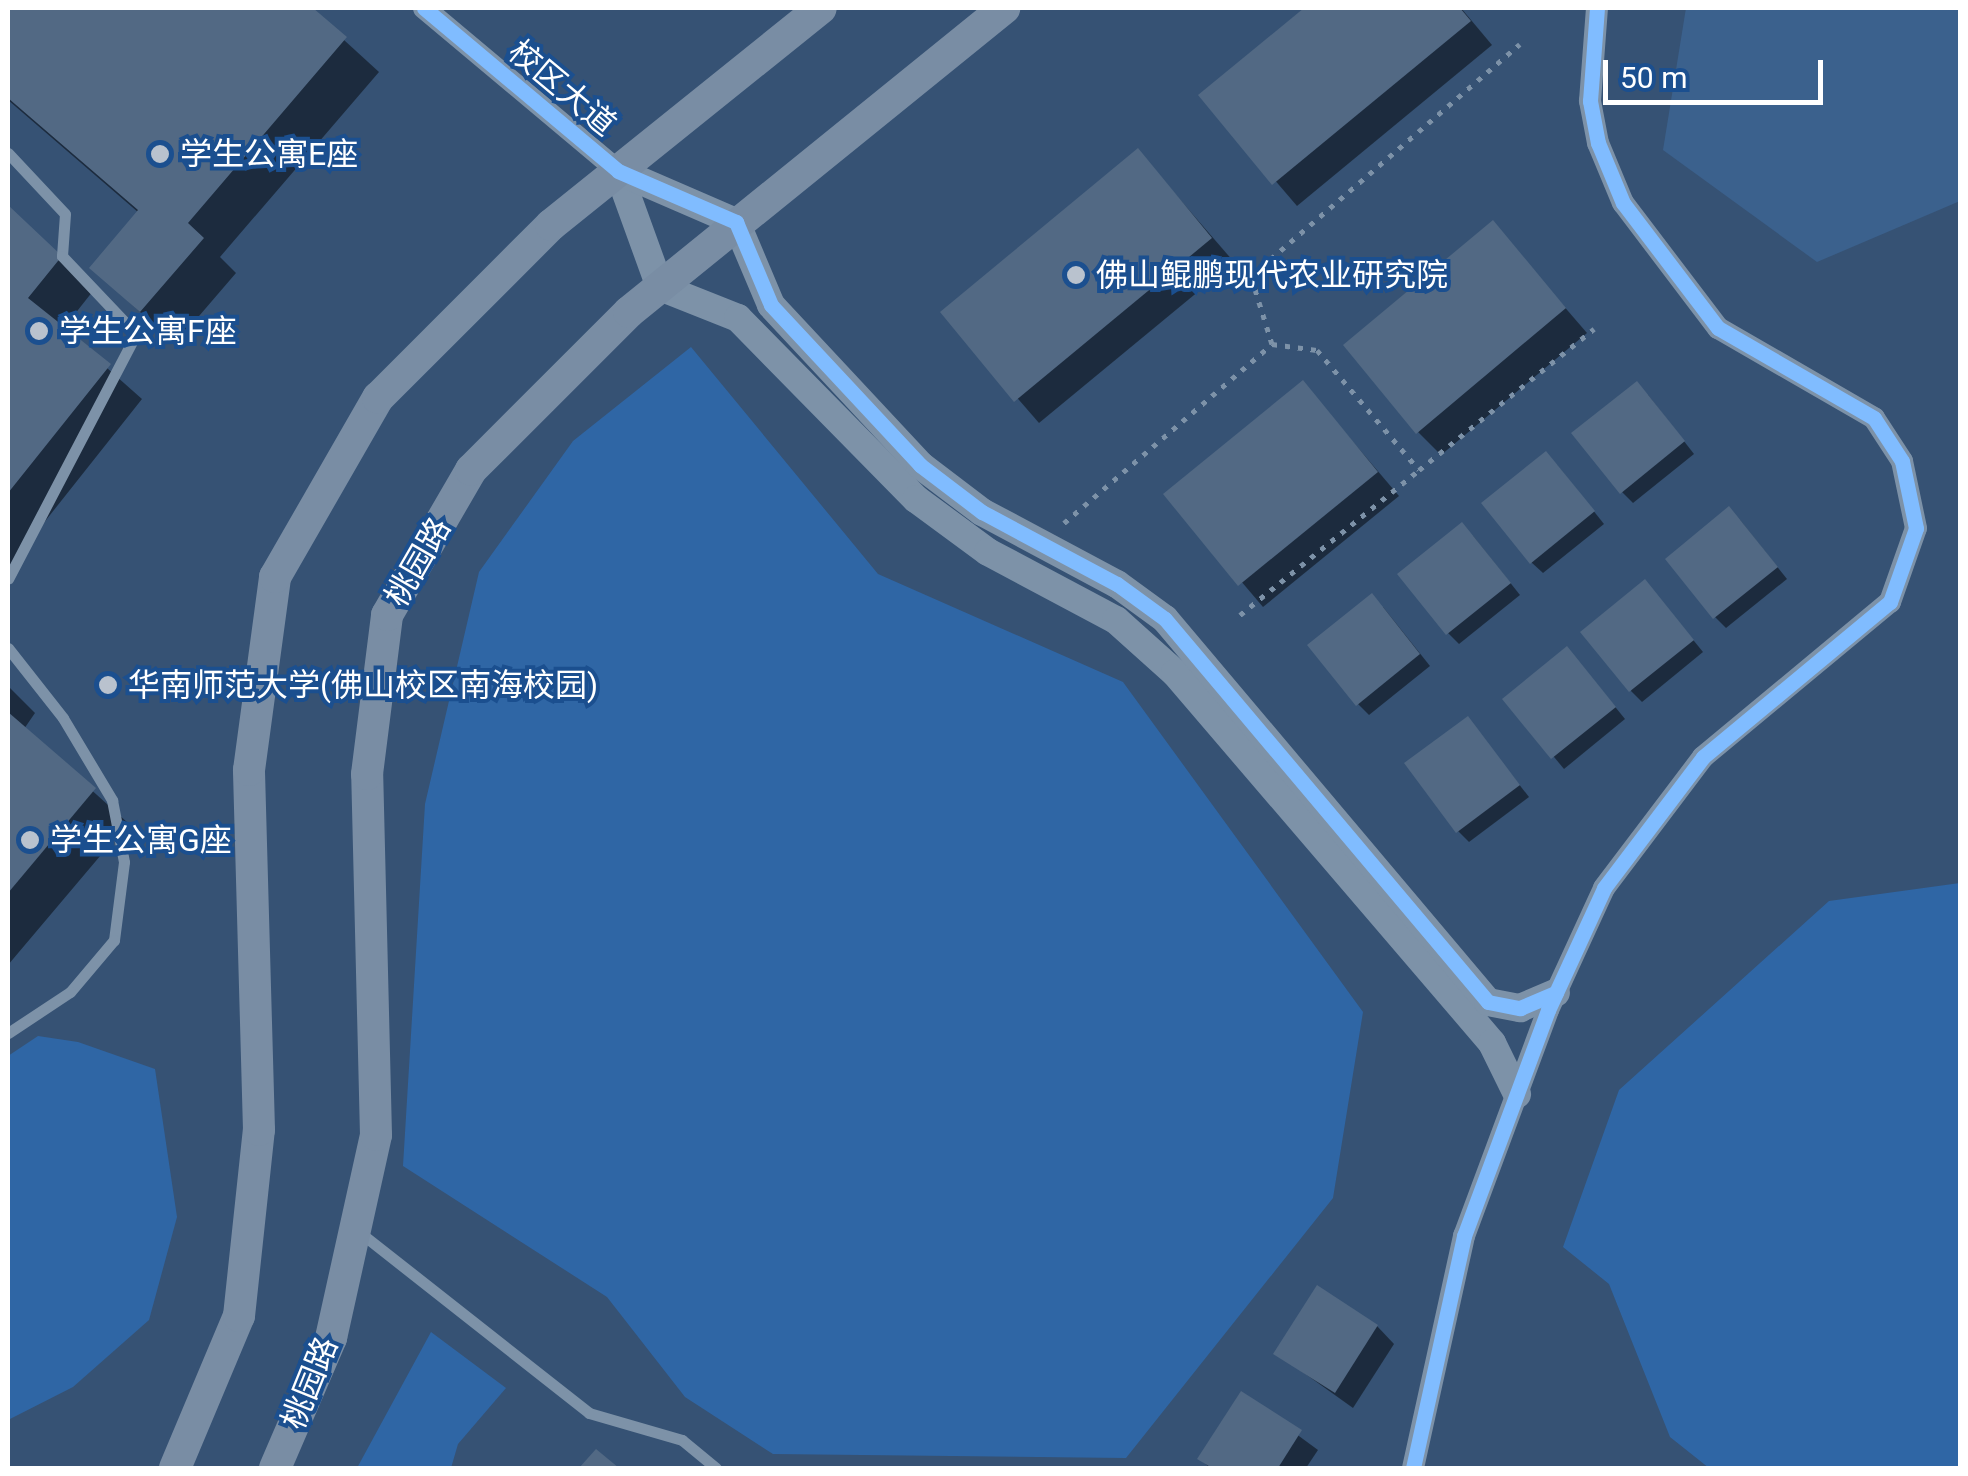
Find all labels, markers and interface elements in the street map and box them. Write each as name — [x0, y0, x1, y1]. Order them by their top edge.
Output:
street label: 校区大道 — [501, 32, 623, 144]
scale bar — [1608, 40, 1828, 102]
text: 50 m — [1620, 60, 1687, 95]
place label: 学生公寓E座 — [180, 135, 358, 173]
marker: 学生公寓E座 — [149, 143, 171, 165]
place label: 佛山鲲鹏现代农业研究院 — [1096, 256, 1448, 294]
marker: 佛山鲲鹏现代农业研究院 — [1065, 264, 1087, 286]
place label: 学生公寓F座 — [59, 312, 237, 350]
marker: 学生公寓F座 — [28, 320, 50, 342]
street label: 桃园路 — [377, 511, 459, 613]
place label: 华南师范大学(佛山校区南海校园) — [128, 666, 598, 704]
marker: 华南师范大学(佛山校区南海校园) — [97, 674, 119, 696]
place label: 学生公寓G座 — [50, 821, 232, 859]
marker: 学生公寓G座 — [19, 829, 41, 851]
street label: 桃园路 — [274, 1331, 346, 1435]

